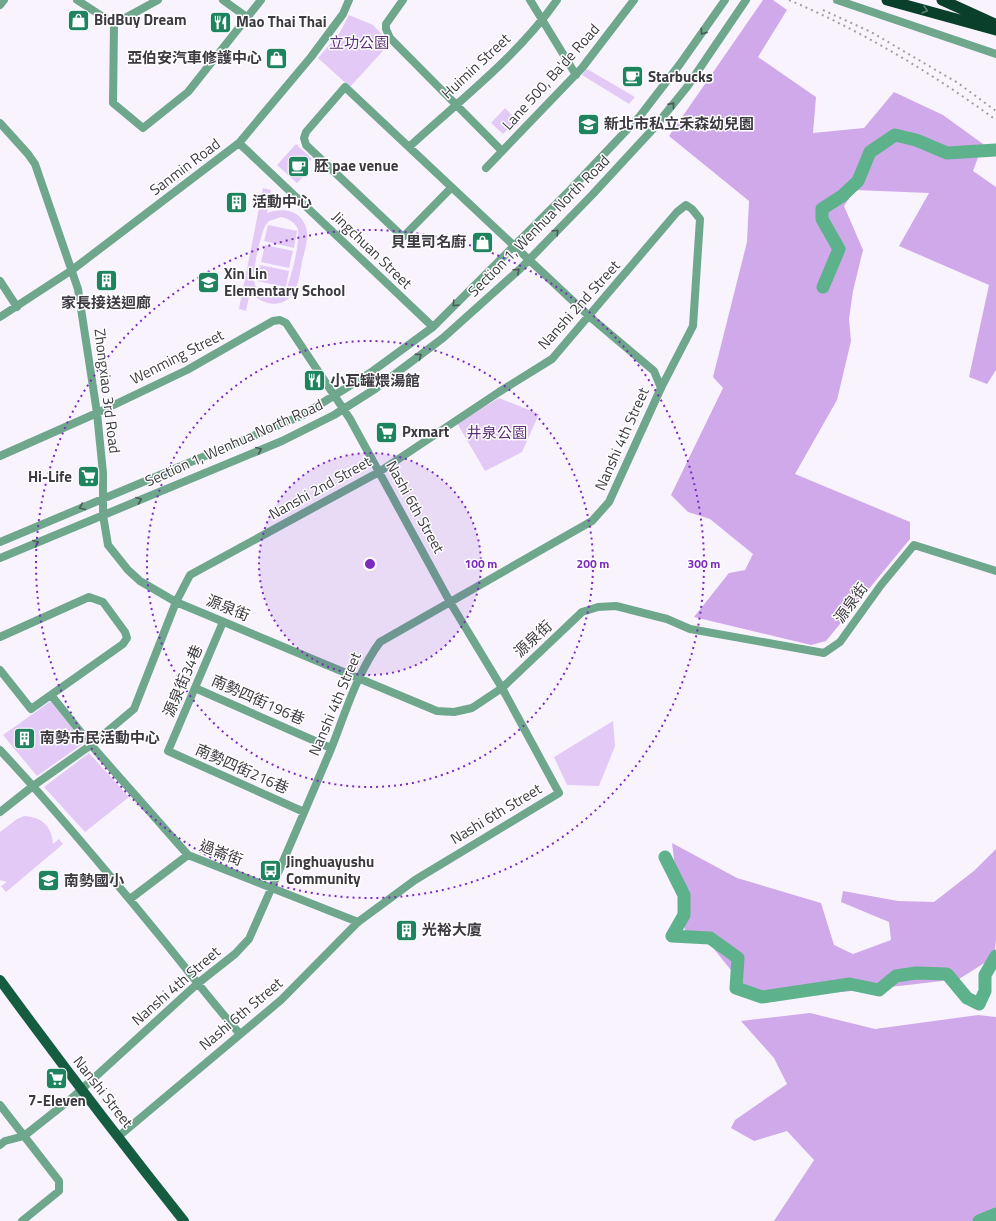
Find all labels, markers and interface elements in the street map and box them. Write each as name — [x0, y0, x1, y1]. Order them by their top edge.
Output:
one-way arrow — [921, 5, 928, 14]
shop icon: BidBuy Dream — [65, 7, 91, 33]
place label: BidBuy Dream — [94, 8, 187, 31]
restaurant icon: Mao Thai Thai — [208, 9, 234, 35]
place label: Mao Thai Thai — [236, 10, 327, 33]
street label: Lane 500, Ba'de Road — [496, 18, 605, 135]
street label: Huimin Street — [436, 27, 516, 104]
one-way arrow — [700, 28, 708, 35]
park label: 立功公園 — [329, 31, 389, 54]
shop icon: 亞伯安汽車修護中心 — [264, 45, 290, 71]
place label: 亞伯安汽車修護中心 — [127, 46, 262, 69]
cafe icon: Starbucks — [620, 64, 646, 90]
place label: Starbucks — [648, 65, 713, 88]
one-way arrow — [667, 103, 674, 110]
school or university icon: 新北市私立禾森幼兒園 — [576, 111, 602, 137]
place label: 新北市私立禾森幼兒園 — [604, 112, 754, 135]
street label: Sanmin Road — [144, 132, 225, 201]
street label: Section 1, Wenhua North Road — [462, 149, 615, 302]
cafe icon: 胚 pae venue — [285, 153, 311, 179]
place label: 胚 pae venue — [314, 154, 399, 177]
building icon: 活動中心 — [224, 189, 250, 215]
place label: 活動中心 — [252, 190, 312, 213]
street label: Jingchuan Street — [327, 205, 418, 294]
shop icon: 貝里司名廚 — [469, 229, 495, 255]
one-way arrow — [551, 229, 559, 237]
place label: 貝里司名廚 — [391, 230, 466, 253]
street label: Nanshi 2nd Street — [532, 254, 626, 355]
place label: Xin Lin Elementary School — [224, 262, 345, 302]
building icon: 家長接送迴廊 — [93, 267, 119, 293]
one-way arrow — [512, 268, 520, 276]
school or university icon: Xin Lin Elementary School — [196, 270, 222, 296]
place label: 家長接送迴廊 — [61, 291, 151, 314]
one-way arrow — [453, 299, 460, 307]
street label: Wenming Street — [126, 323, 228, 390]
street label: Zhongxiao 3rd Road — [88, 327, 127, 455]
one-way arrow — [414, 354, 421, 361]
restaurant icon: 小瓦罐煨湯館 — [301, 368, 327, 394]
place label: 小瓦罐煨湯館 — [330, 369, 420, 392]
street label: Nanshi 4th Street — [588, 383, 655, 494]
street label: Section 1, Wenhua North Road — [141, 393, 327, 492]
supermarket icon: Pxmart — [373, 419, 399, 445]
place label: Pxmart — [402, 420, 450, 443]
park label: 井泉公園 — [467, 421, 527, 444]
one-way arrow — [256, 447, 263, 455]
street label: Nanshi 2nd Street — [264, 450, 376, 525]
street label: Nashi 6th Street — [380, 456, 451, 558]
supermarket icon: Hi-Life — [75, 464, 101, 490]
place label: Hi-Life — [28, 465, 72, 488]
one-way arrow — [135, 497, 143, 505]
one-way arrow — [78, 502, 86, 510]
one-way arrow — [32, 540, 39, 548]
text: 100 m — [465, 554, 497, 573]
text: 200 m — [577, 554, 609, 573]
text: 300 m — [688, 554, 720, 573]
centre of rings — [363, 557, 377, 571]
street label: 源泉街 — [828, 578, 873, 628]
street label: 源泉街 — [203, 588, 253, 627]
street label: 源泉街 — [508, 615, 557, 662]
street label: 源泉街34巷 — [157, 641, 208, 721]
street label: Nanshi 4th Street — [302, 648, 367, 759]
street label: 南勢四街196巷 — [208, 669, 309, 730]
building icon: 南勢市民活動中心 — [11, 725, 37, 751]
place label: 南勢市民活動中心 — [40, 726, 160, 749]
street label: 南勢四街216巷 — [192, 738, 293, 799]
street label: Nashi 6th Street — [446, 777, 546, 850]
street label: 過崙街 — [196, 834, 246, 871]
place label: Jinghuayushu Community — [286, 850, 374, 890]
bus stop icon: Jinghuayushu Community — [258, 858, 284, 884]
school or university icon: 南勢國小 — [35, 868, 61, 894]
place label: 南勢國小 — [64, 869, 125, 892]
building icon: 光裕大廈 — [394, 917, 420, 943]
place label: 光裕大廈 — [422, 918, 482, 941]
street label: Nanshi 4th Street — [126, 940, 226, 1031]
street label: Nashi 6th Street — [194, 971, 288, 1056]
street label: Nanshi Street — [68, 1051, 139, 1133]
supermarket icon: 7-Eleven — [44, 1065, 70, 1091]
place label: 7-Eleven — [28, 1089, 86, 1112]

